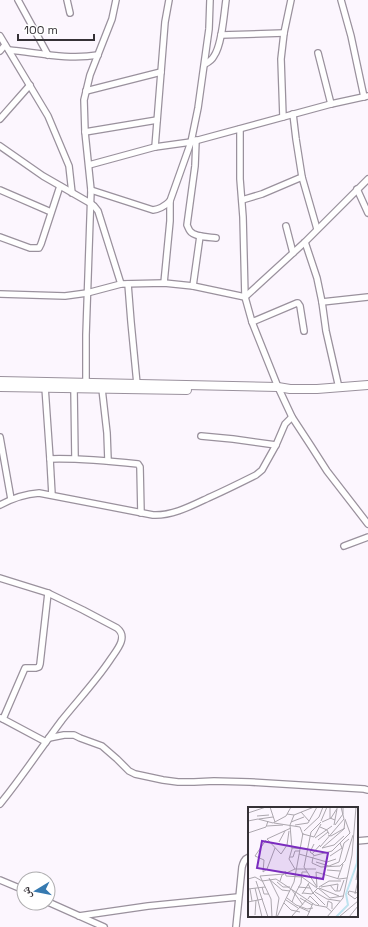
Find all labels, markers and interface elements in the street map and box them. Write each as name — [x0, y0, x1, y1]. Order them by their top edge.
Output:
scale bar — [18, 16, 94, 42]
text: 100 m — [24, 22, 58, 38]
inset map — [248, 807, 358, 917]
north arrow — [16, 871, 56, 911]
text: ش — [18, 885, 35, 900]

